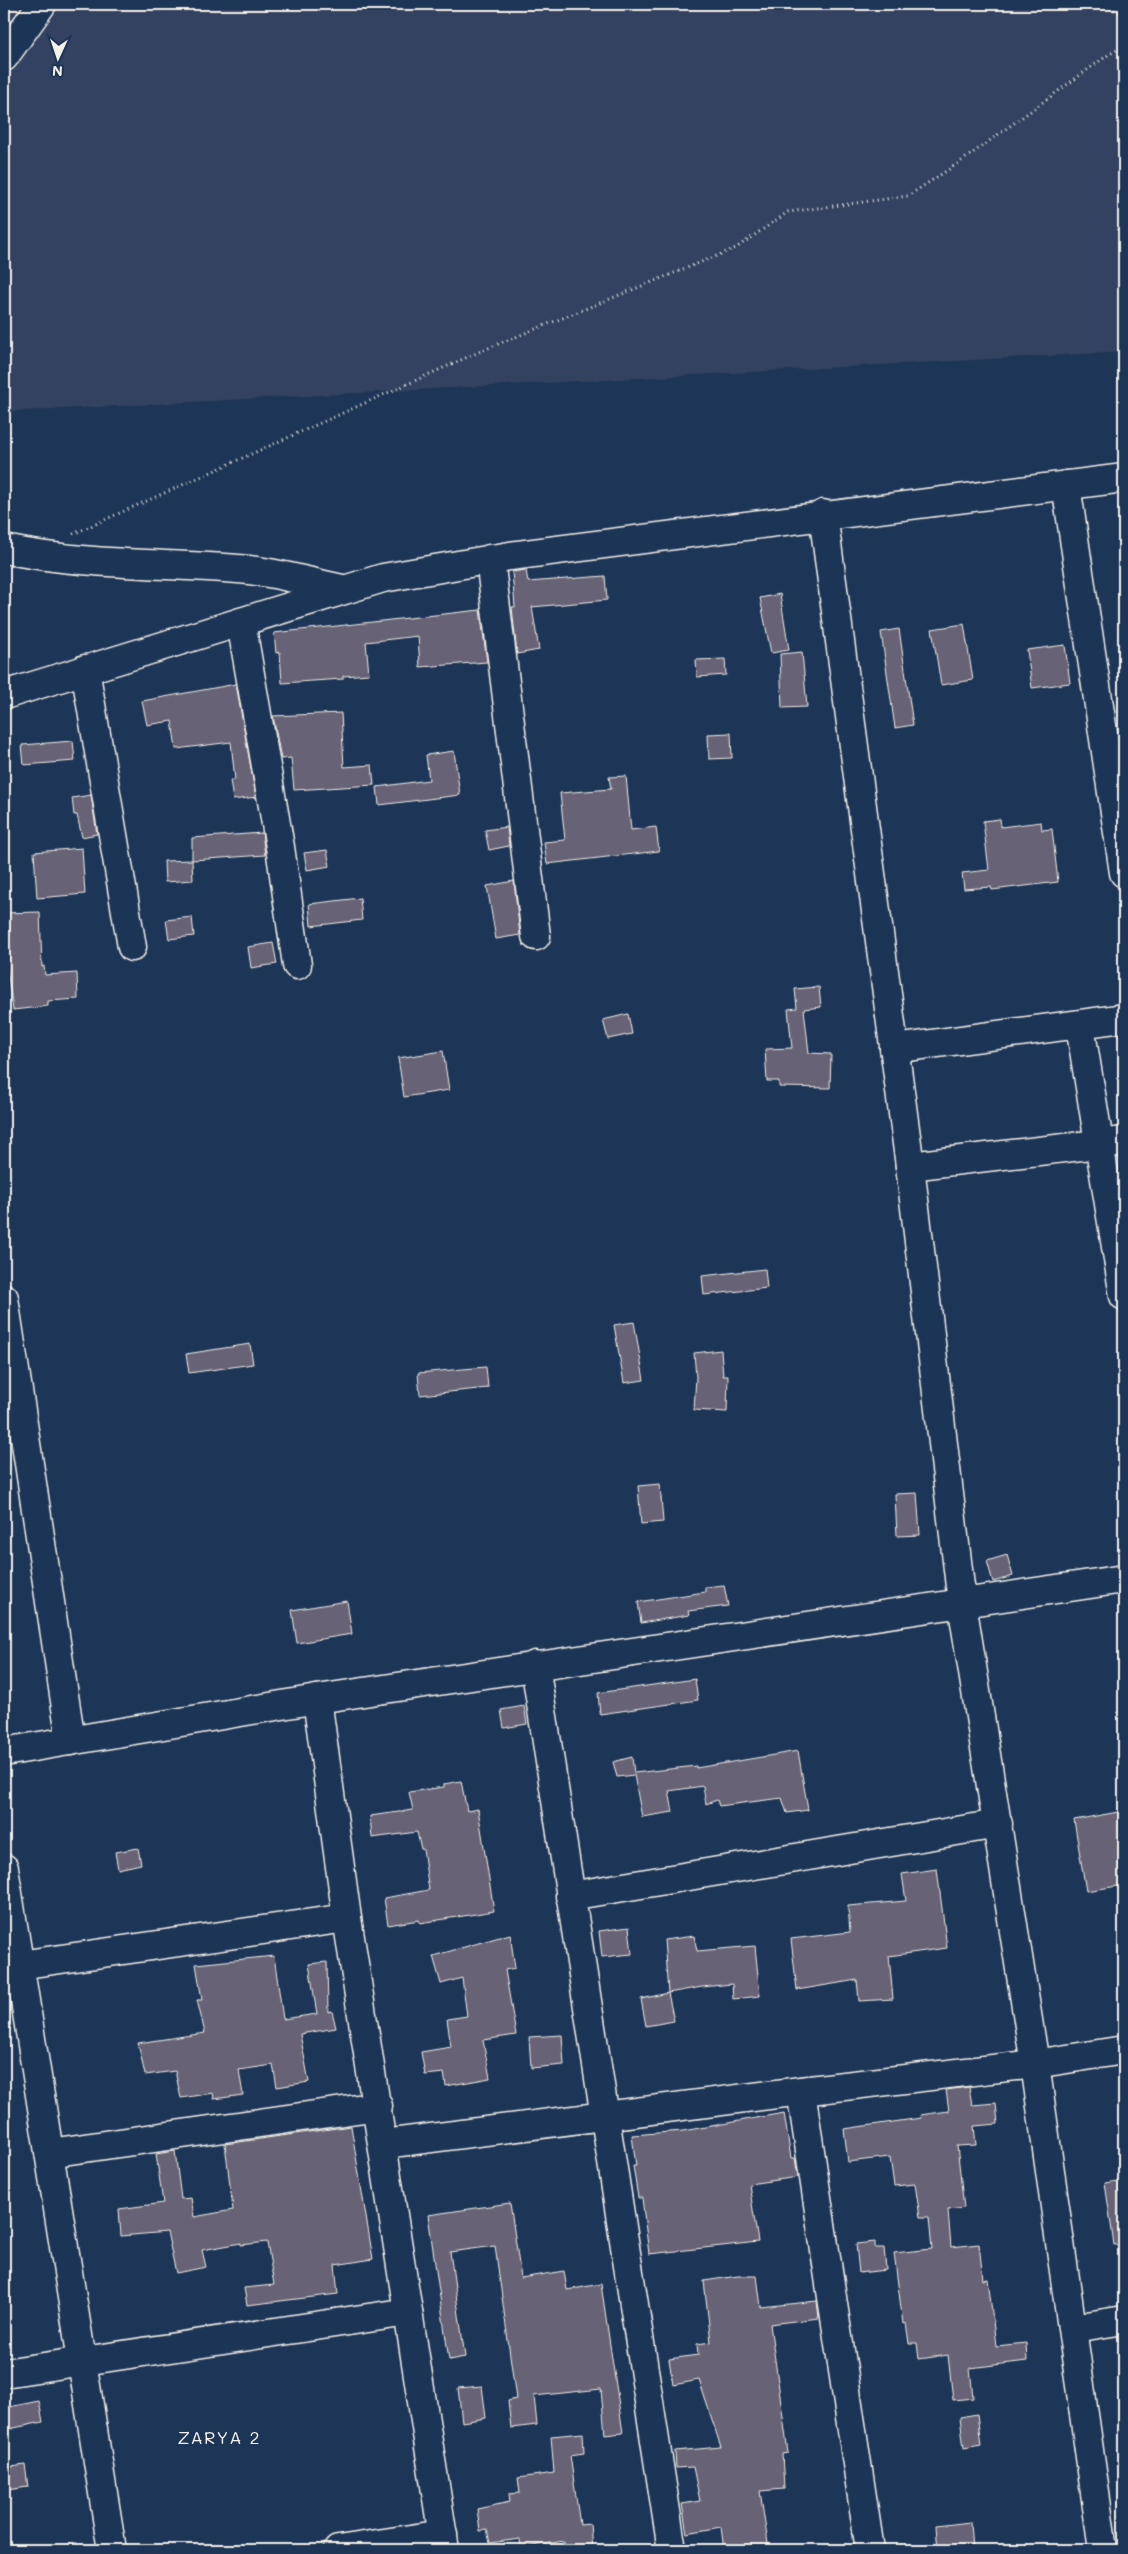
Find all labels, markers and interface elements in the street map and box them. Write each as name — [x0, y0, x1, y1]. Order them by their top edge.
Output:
north arrow — [32, 32, 82, 82]
text: N — [51, 62, 63, 81]
district label: ZARYA 2 — [177, 2425, 261, 2449]

